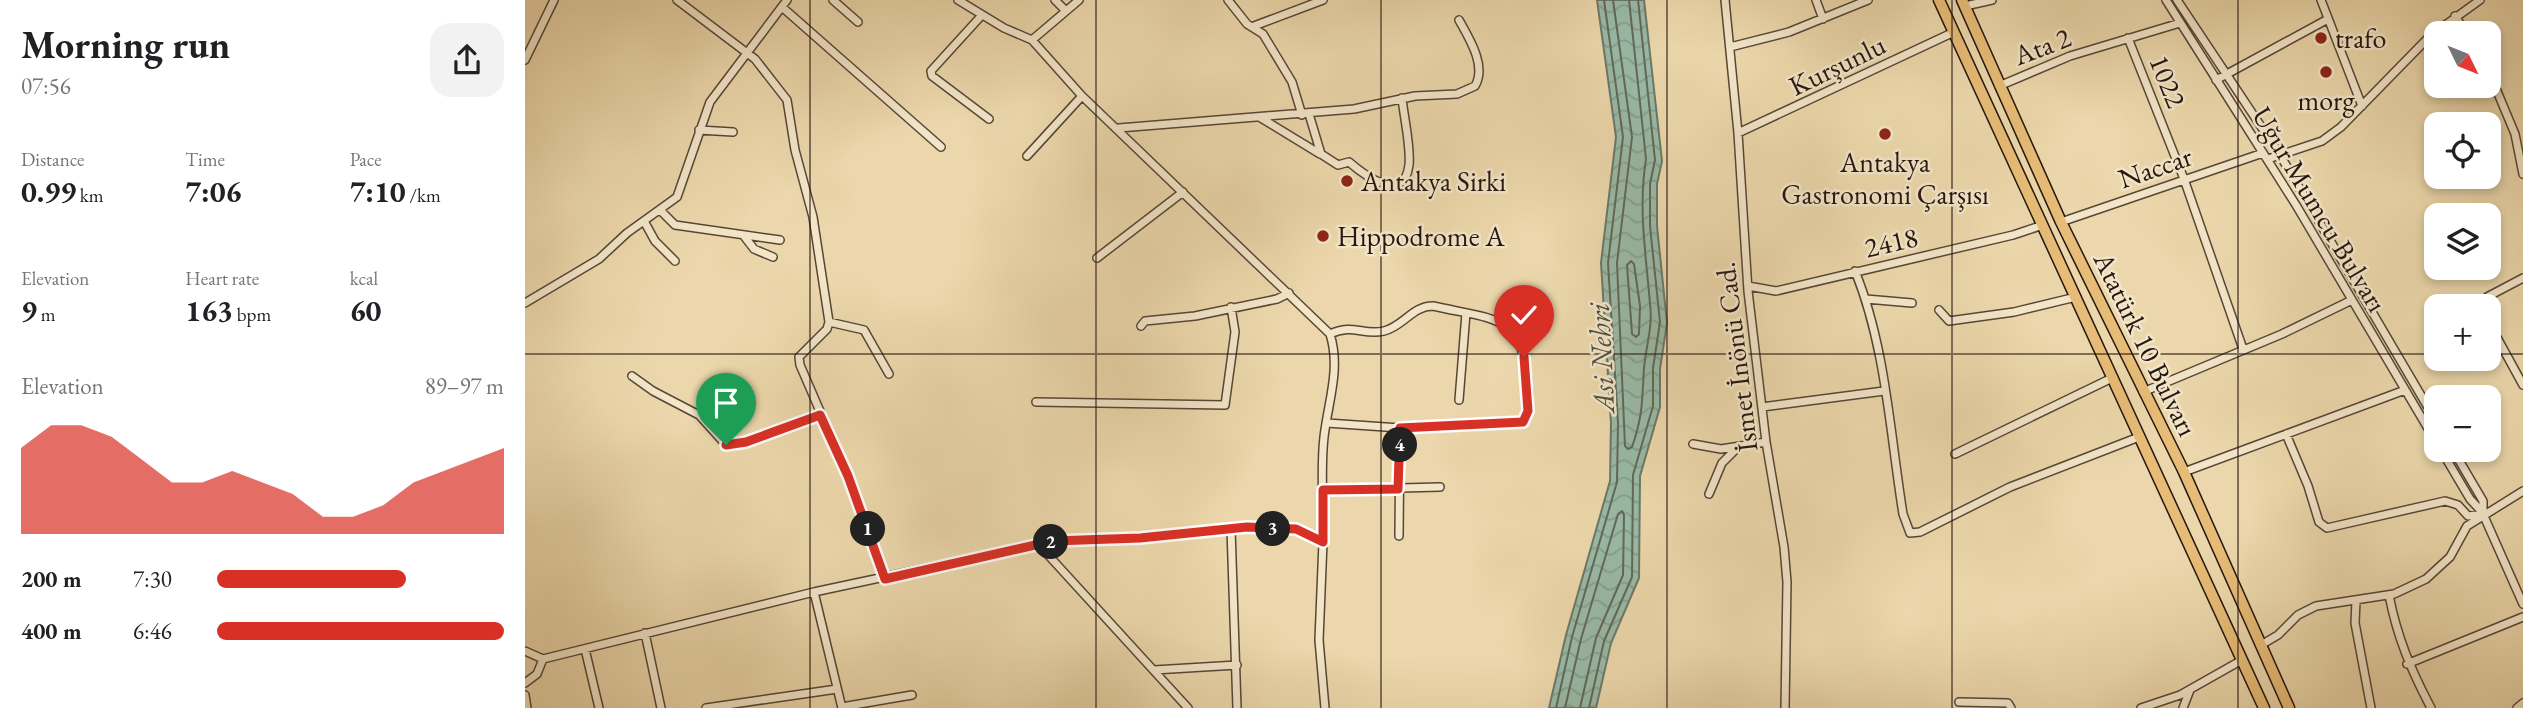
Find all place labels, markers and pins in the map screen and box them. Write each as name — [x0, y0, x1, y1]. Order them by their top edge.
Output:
place label: trafo — [2335, 20, 2386, 56]
marker: trafo — [2313, 30, 2329, 46]
marker: morg — [2318, 64, 2334, 80]
place label: morg — [2297, 82, 2355, 118]
marker: Antakya Gastronomi Çarşısı — [1877, 126, 1893, 142]
place label: Antakya Gastronomi Çarşısı — [1781, 144, 1989, 212]
place label: Antakya Sirki — [1360, 163, 1506, 199]
marker: Antakya Sirki — [1339, 173, 1355, 189]
place label: Hippodrome A — [1337, 218, 1505, 254]
marker: Hippodrome A — [1315, 228, 1331, 244]
pin — [1494, 285, 1554, 357]
pin — [696, 373, 756, 445]
pin: 4 — [1383, 428, 1417, 462]
pin: 1 — [851, 512, 885, 546]
pin: 3 — [1255, 512, 1291, 546]
pin: 2 — [1033, 524, 1069, 560]

